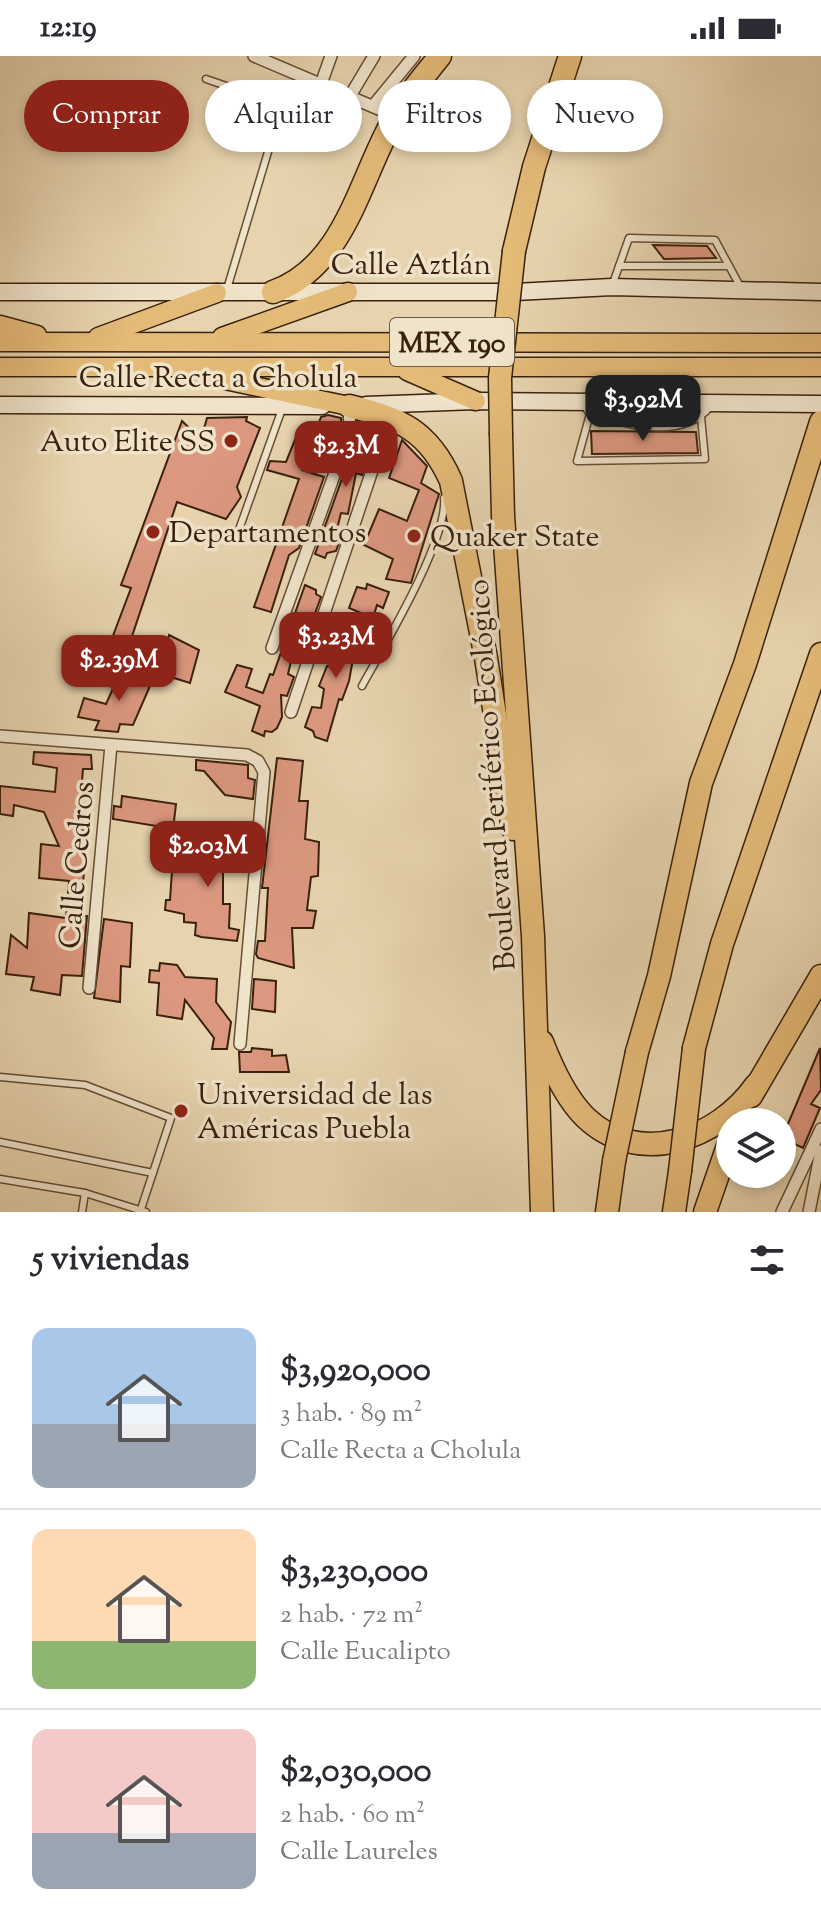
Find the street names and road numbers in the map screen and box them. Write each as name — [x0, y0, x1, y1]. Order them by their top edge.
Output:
street label: Calle Aztlán — [331, 245, 491, 288]
road number: MEX 190 — [390, 318, 514, 366]
street label: Calle Recta a Cholula — [79, 358, 357, 401]
street label: Boulevard Periférico Ecológico — [458, 578, 529, 972]
street label: Calle Cedros — [50, 780, 107, 951]

